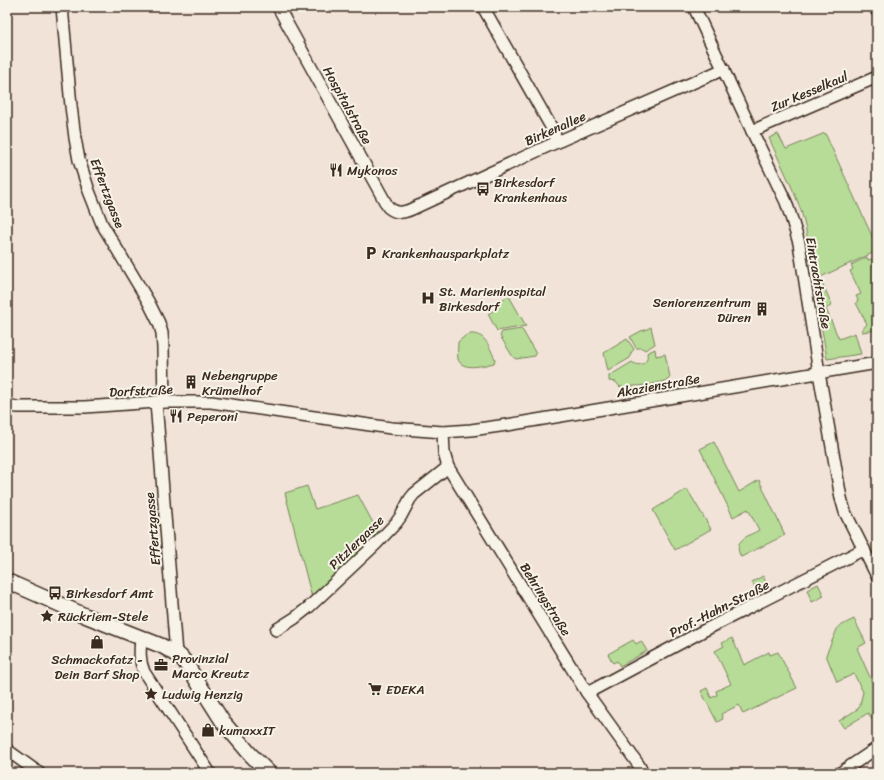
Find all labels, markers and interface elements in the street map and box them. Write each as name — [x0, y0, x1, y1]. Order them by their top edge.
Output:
street label: Hospitalstraße — [317, 62, 379, 149]
street label: Zur Kesselkaul — [767, 65, 852, 118]
street label: Birkenallee — [521, 105, 590, 152]
street label: Effertzgasse — [84, 155, 131, 232]
place label: Mykonos — [347, 159, 399, 182]
restaurant icon: Mykonos — [328, 162, 344, 178]
place label: Birkesdorf Krankenhaus — [494, 171, 568, 209]
bus stop icon: Birkesdorf Krankenhaus — [475, 181, 491, 197]
street label: Eintrachtstraße — [799, 235, 838, 331]
place label: Krankenhausparkplatz — [382, 242, 510, 265]
parking icon: Krankenhausparkplatz — [363, 245, 379, 261]
place label: St. Marienhospital Birkesdorf — [439, 280, 546, 318]
hospital icon: St. Marienhospital Birkesdorf — [420, 290, 436, 306]
place label: Seniorenzentrum Düren — [653, 291, 751, 329]
building icon: Seniorenzentrum Düren — [754, 301, 770, 317]
place label: Nebengruppe Krümelhof — [202, 364, 278, 402]
street label: Akazienstraße — [614, 367, 702, 404]
building icon: Nebengruppe Krümelhof — [183, 374, 199, 390]
street label: Dorfstraße — [109, 377, 173, 404]
place label: Peperoni — [187, 405, 238, 428]
restaurant icon: Peperoni — [168, 408, 184, 424]
street label: Effertzgasse — [138, 491, 167, 566]
street label: Pitzlergasse — [323, 510, 390, 575]
street label: Behringstraße — [514, 558, 577, 641]
street label: Prof.-Hahn-Straße — [665, 573, 774, 644]
place label: Birkesdorf Amt — [66, 582, 154, 605]
bus stop icon: Birkesdorf Amt — [47, 585, 63, 601]
place label: Rückriem-Stele — [58, 605, 149, 628]
place icon: Rückriem-Stele — [39, 608, 55, 624]
shop icon: Schmackofatz - Dein Barf Shop — [89, 634, 105, 650]
place label: Provinzial Marco Kreutz — [172, 647, 250, 685]
place label: Schmackofatz - Dein Barf Shop — [51, 648, 143, 686]
office icon: Provinzial Marco Kreutz — [153, 657, 169, 673]
place label: EDEKA — [386, 678, 425, 701]
supermarket icon: EDEKA — [367, 681, 383, 697]
place label: Ludwig Henzig — [162, 683, 244, 706]
place icon: Ludwig Henzig — [143, 686, 159, 702]
place label: kumaxxIT — [219, 719, 276, 742]
shop icon: kumaxxIT — [200, 722, 216, 738]

